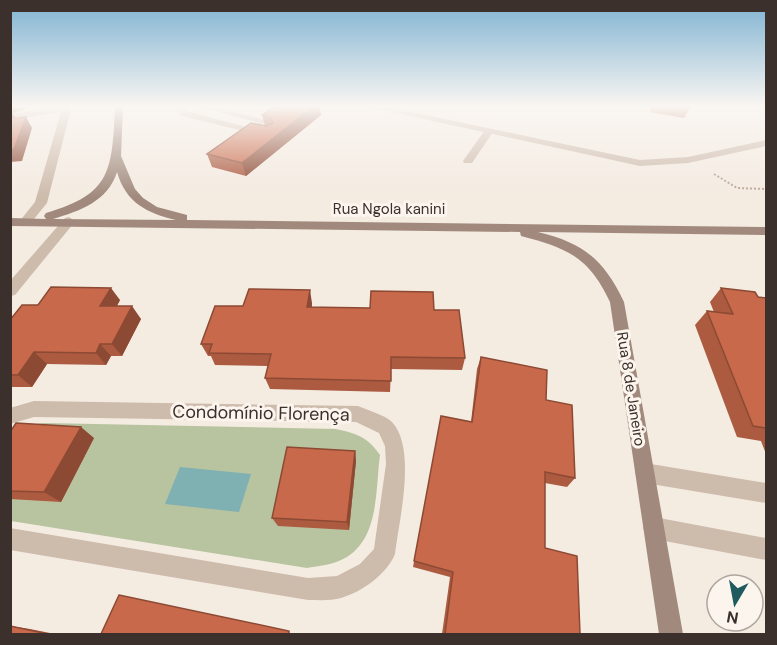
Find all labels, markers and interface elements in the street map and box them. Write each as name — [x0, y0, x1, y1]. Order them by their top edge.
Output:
street label: Rua Ngola kanini — [333, 199, 445, 219]
street label: Rua 8 de Janeiro — [612, 331, 650, 448]
street label: Condomínio Florença — [172, 399, 350, 427]
north arrow — [705, 573, 765, 633]
text: N — [725, 606, 740, 629]

